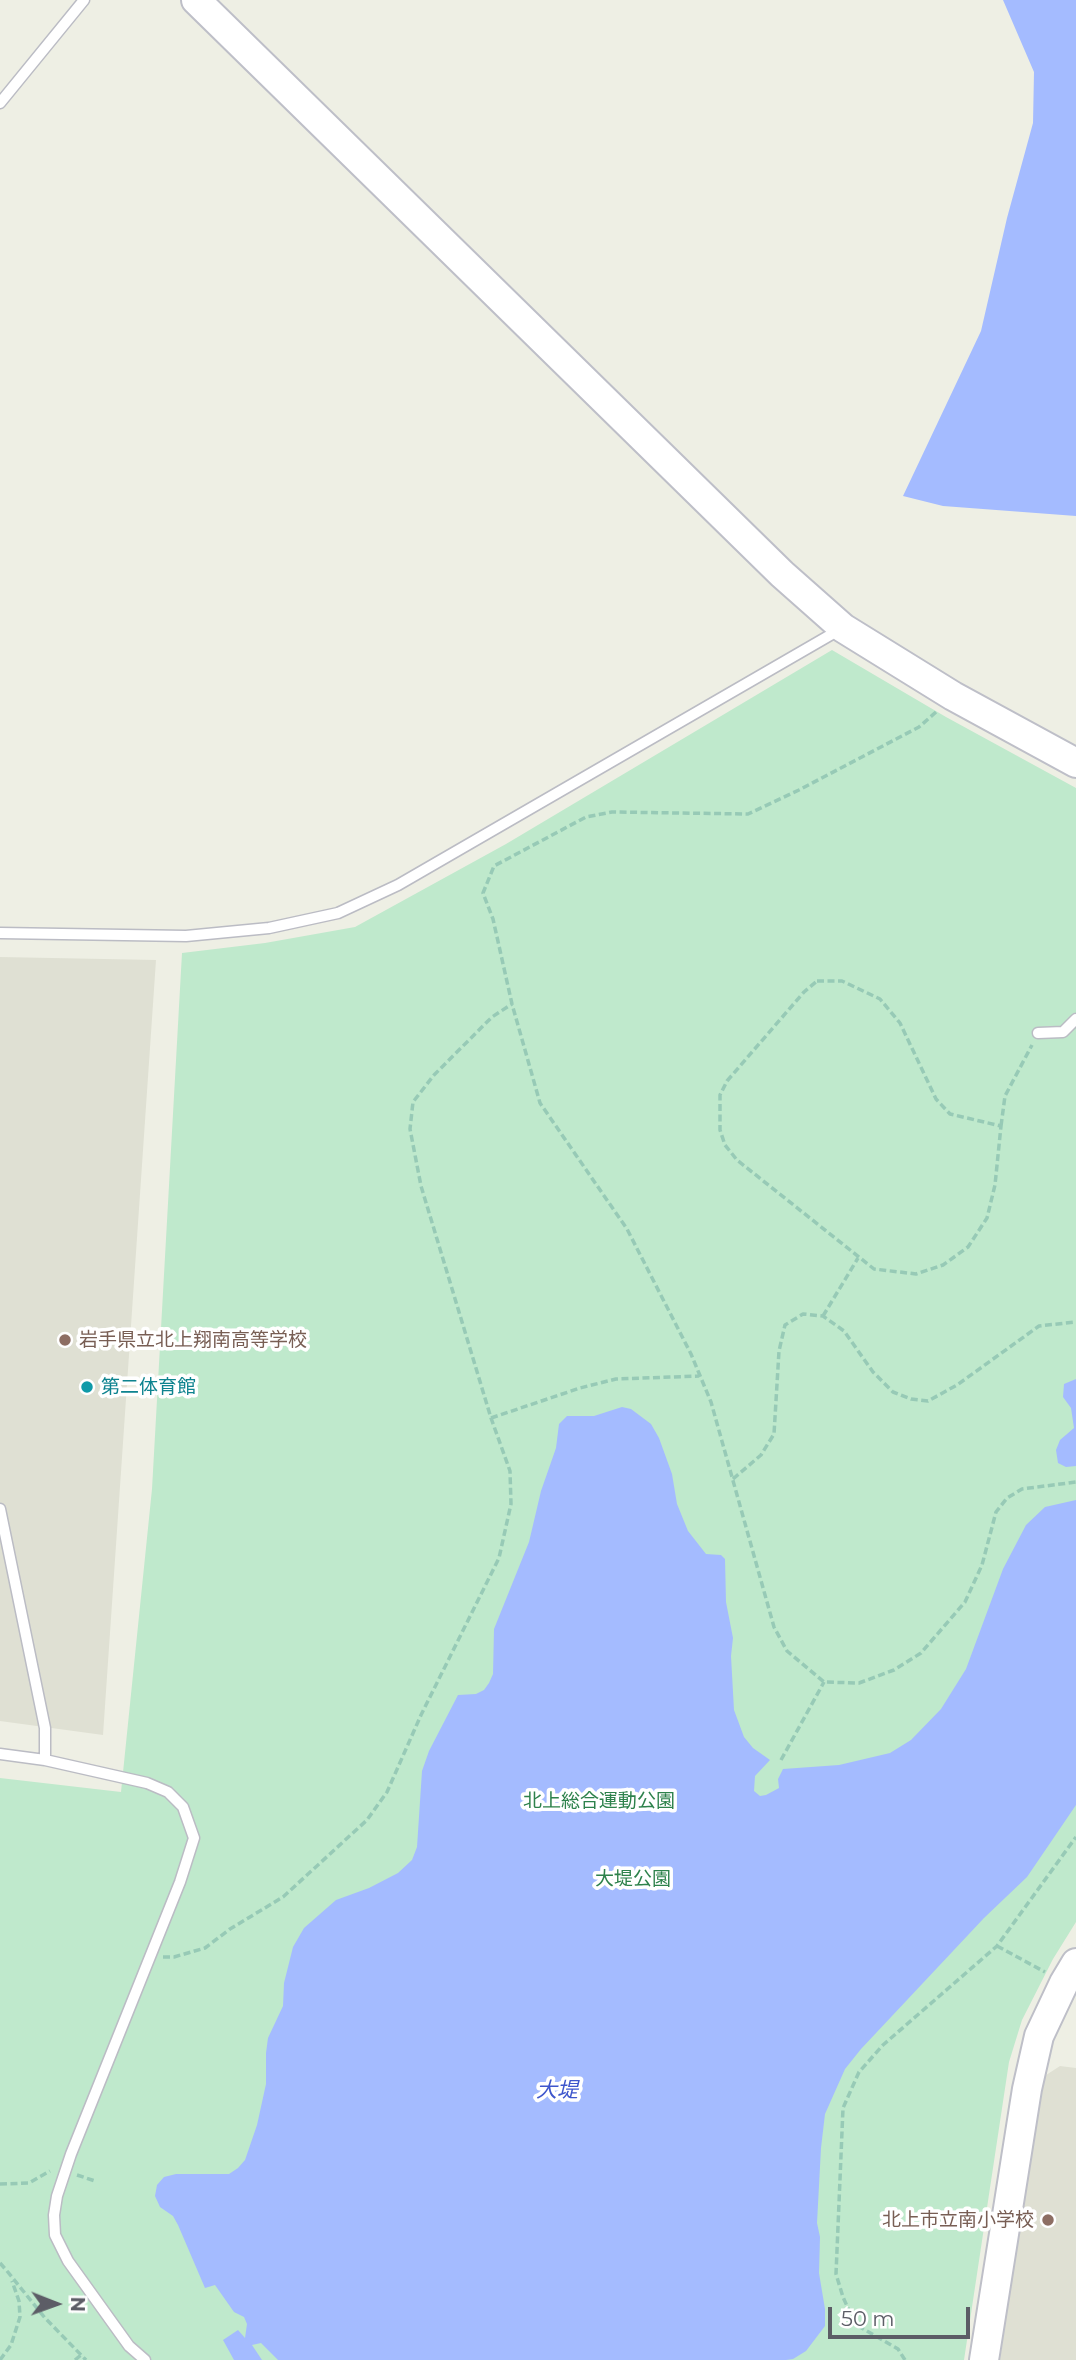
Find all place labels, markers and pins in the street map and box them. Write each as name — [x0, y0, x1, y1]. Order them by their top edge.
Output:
place label: 岩手県立北上翔南高等学校 — [79, 1329, 307, 1351]
marker: 岩手県立北上翔南高等学校 — [57, 1332, 73, 1348]
place label: 第二体育館 — [101, 1376, 196, 1398]
marker: 第二体育館 — [79, 1379, 95, 1395]
place label: 北上市立南小学校 — [882, 2209, 1034, 2231]
marker: 北上市立南小学校 — [1040, 2212, 1056, 2228]

